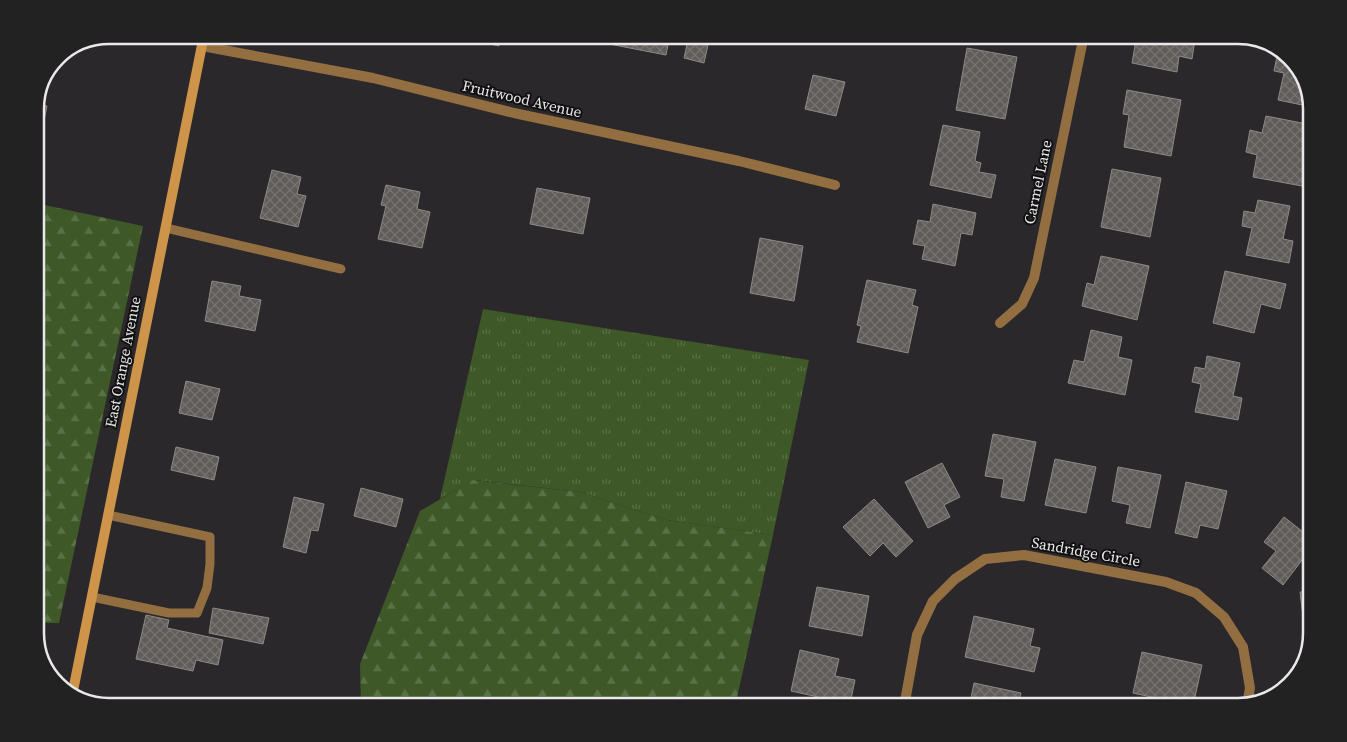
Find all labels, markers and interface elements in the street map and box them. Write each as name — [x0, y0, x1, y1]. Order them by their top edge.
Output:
street label: Fruitwood Avenue — [460, 75, 584, 123]
street label: Carmel Lane — [1018, 138, 1057, 226]
street label: East Orange Avenue — [100, 294, 146, 429]
street label: Sandridge Circle — [1030, 532, 1143, 571]

